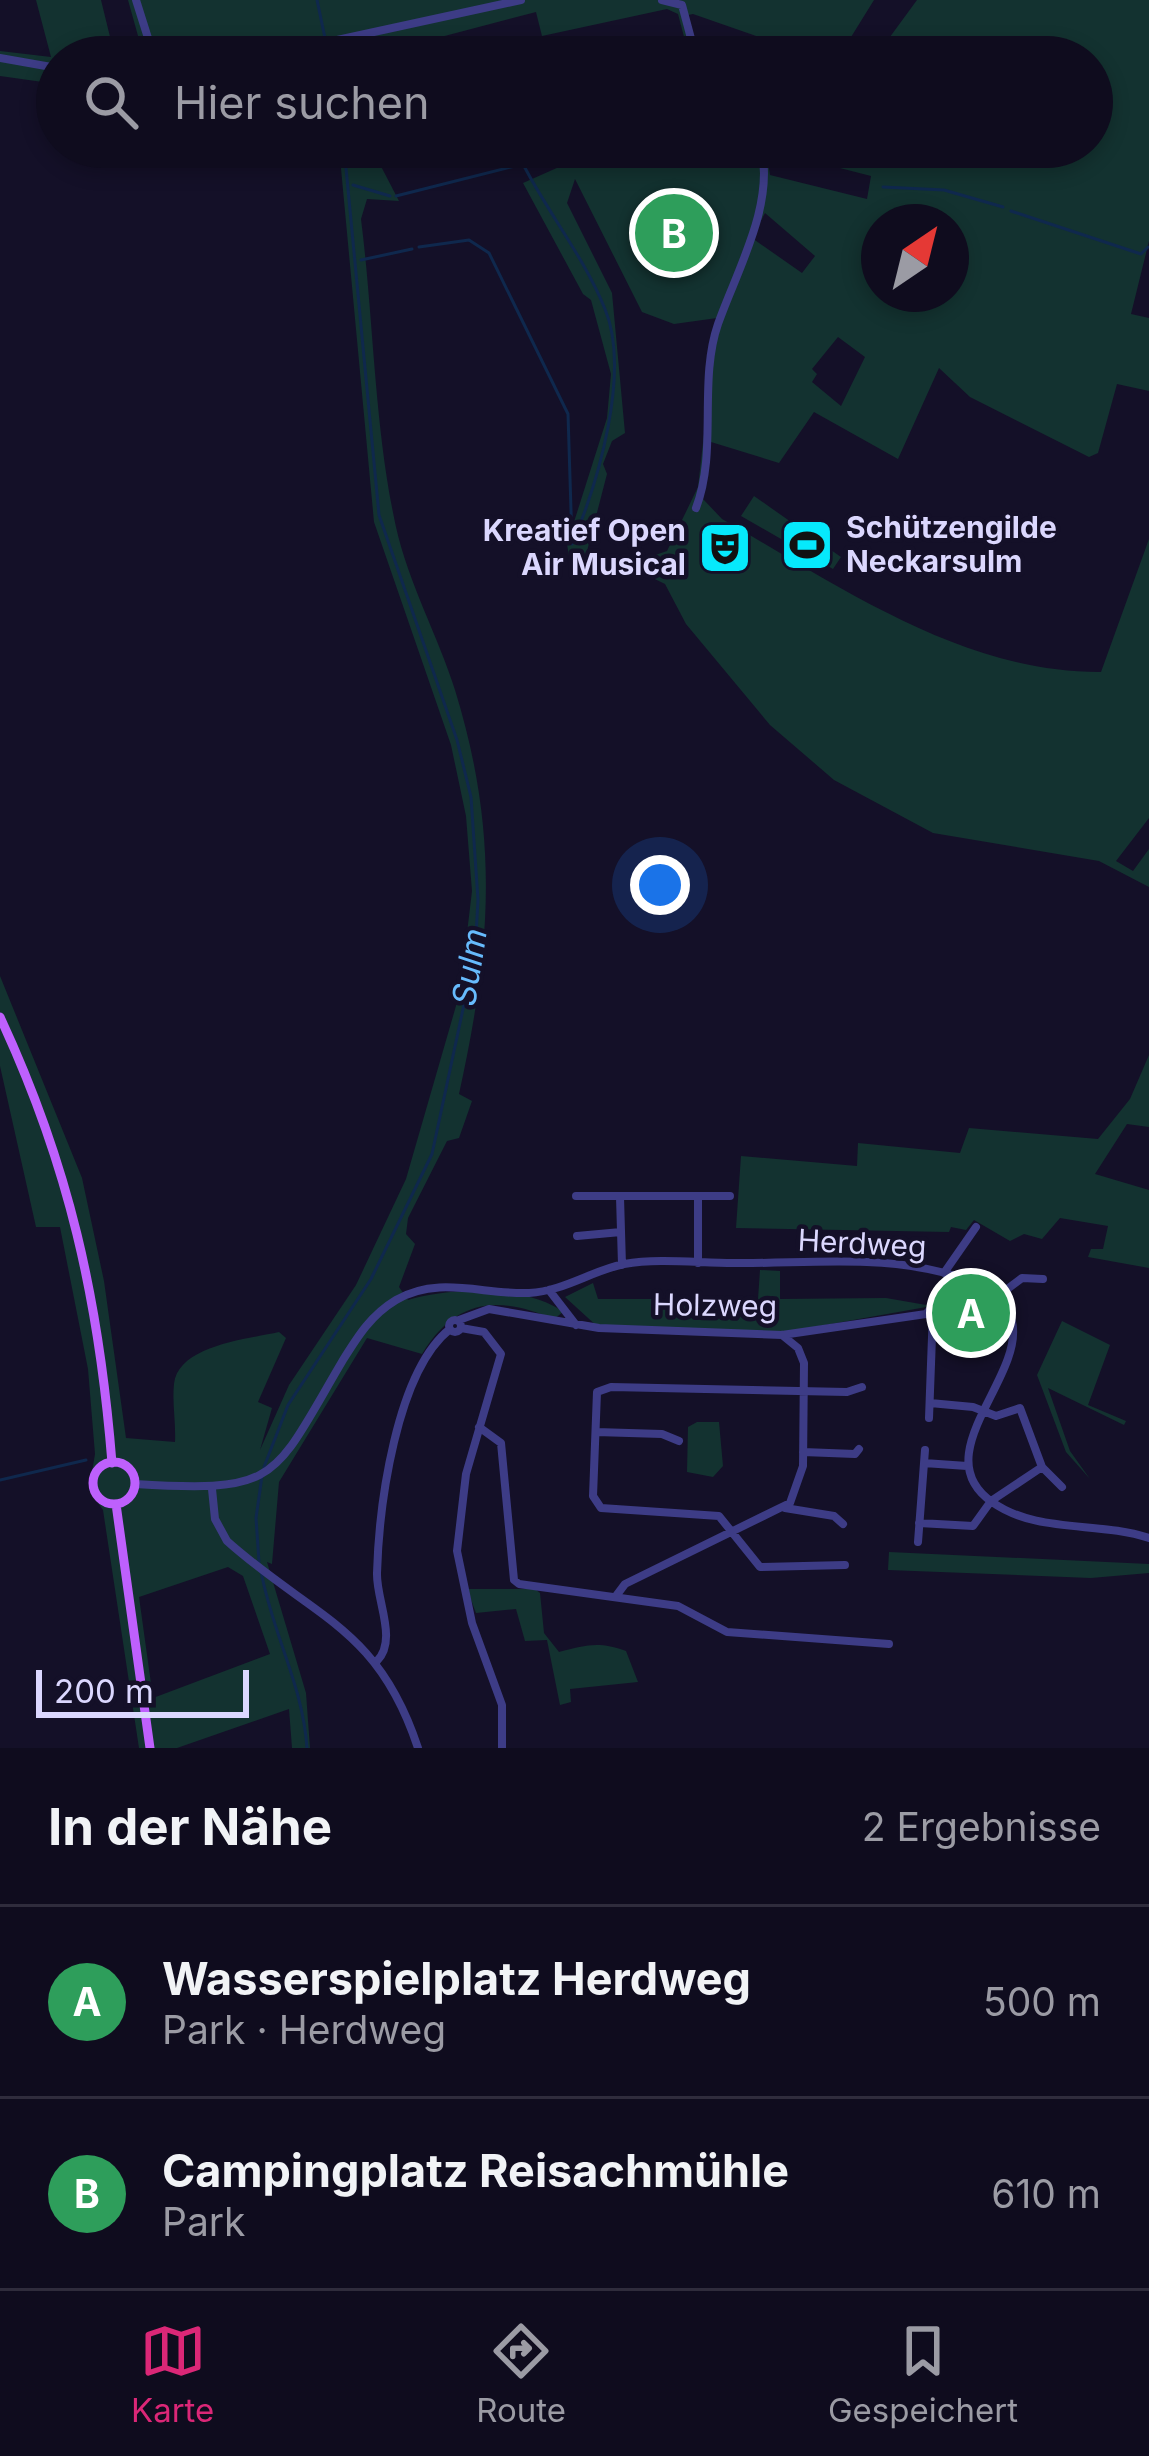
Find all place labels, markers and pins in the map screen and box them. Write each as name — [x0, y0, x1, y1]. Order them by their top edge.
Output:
pin: B — [635, 188, 713, 278]
place label: Schützengilde Neckarsulm — [846, 509, 1057, 579]
place label: Kreatief Open Air Musical — [483, 512, 686, 582]
sports icon: Schützengilde Neckarsulm — [779, 517, 835, 573]
theatre icon: Kreatief Open Air Musical — [697, 520, 753, 576]
pin: A — [932, 1268, 1010, 1358]

